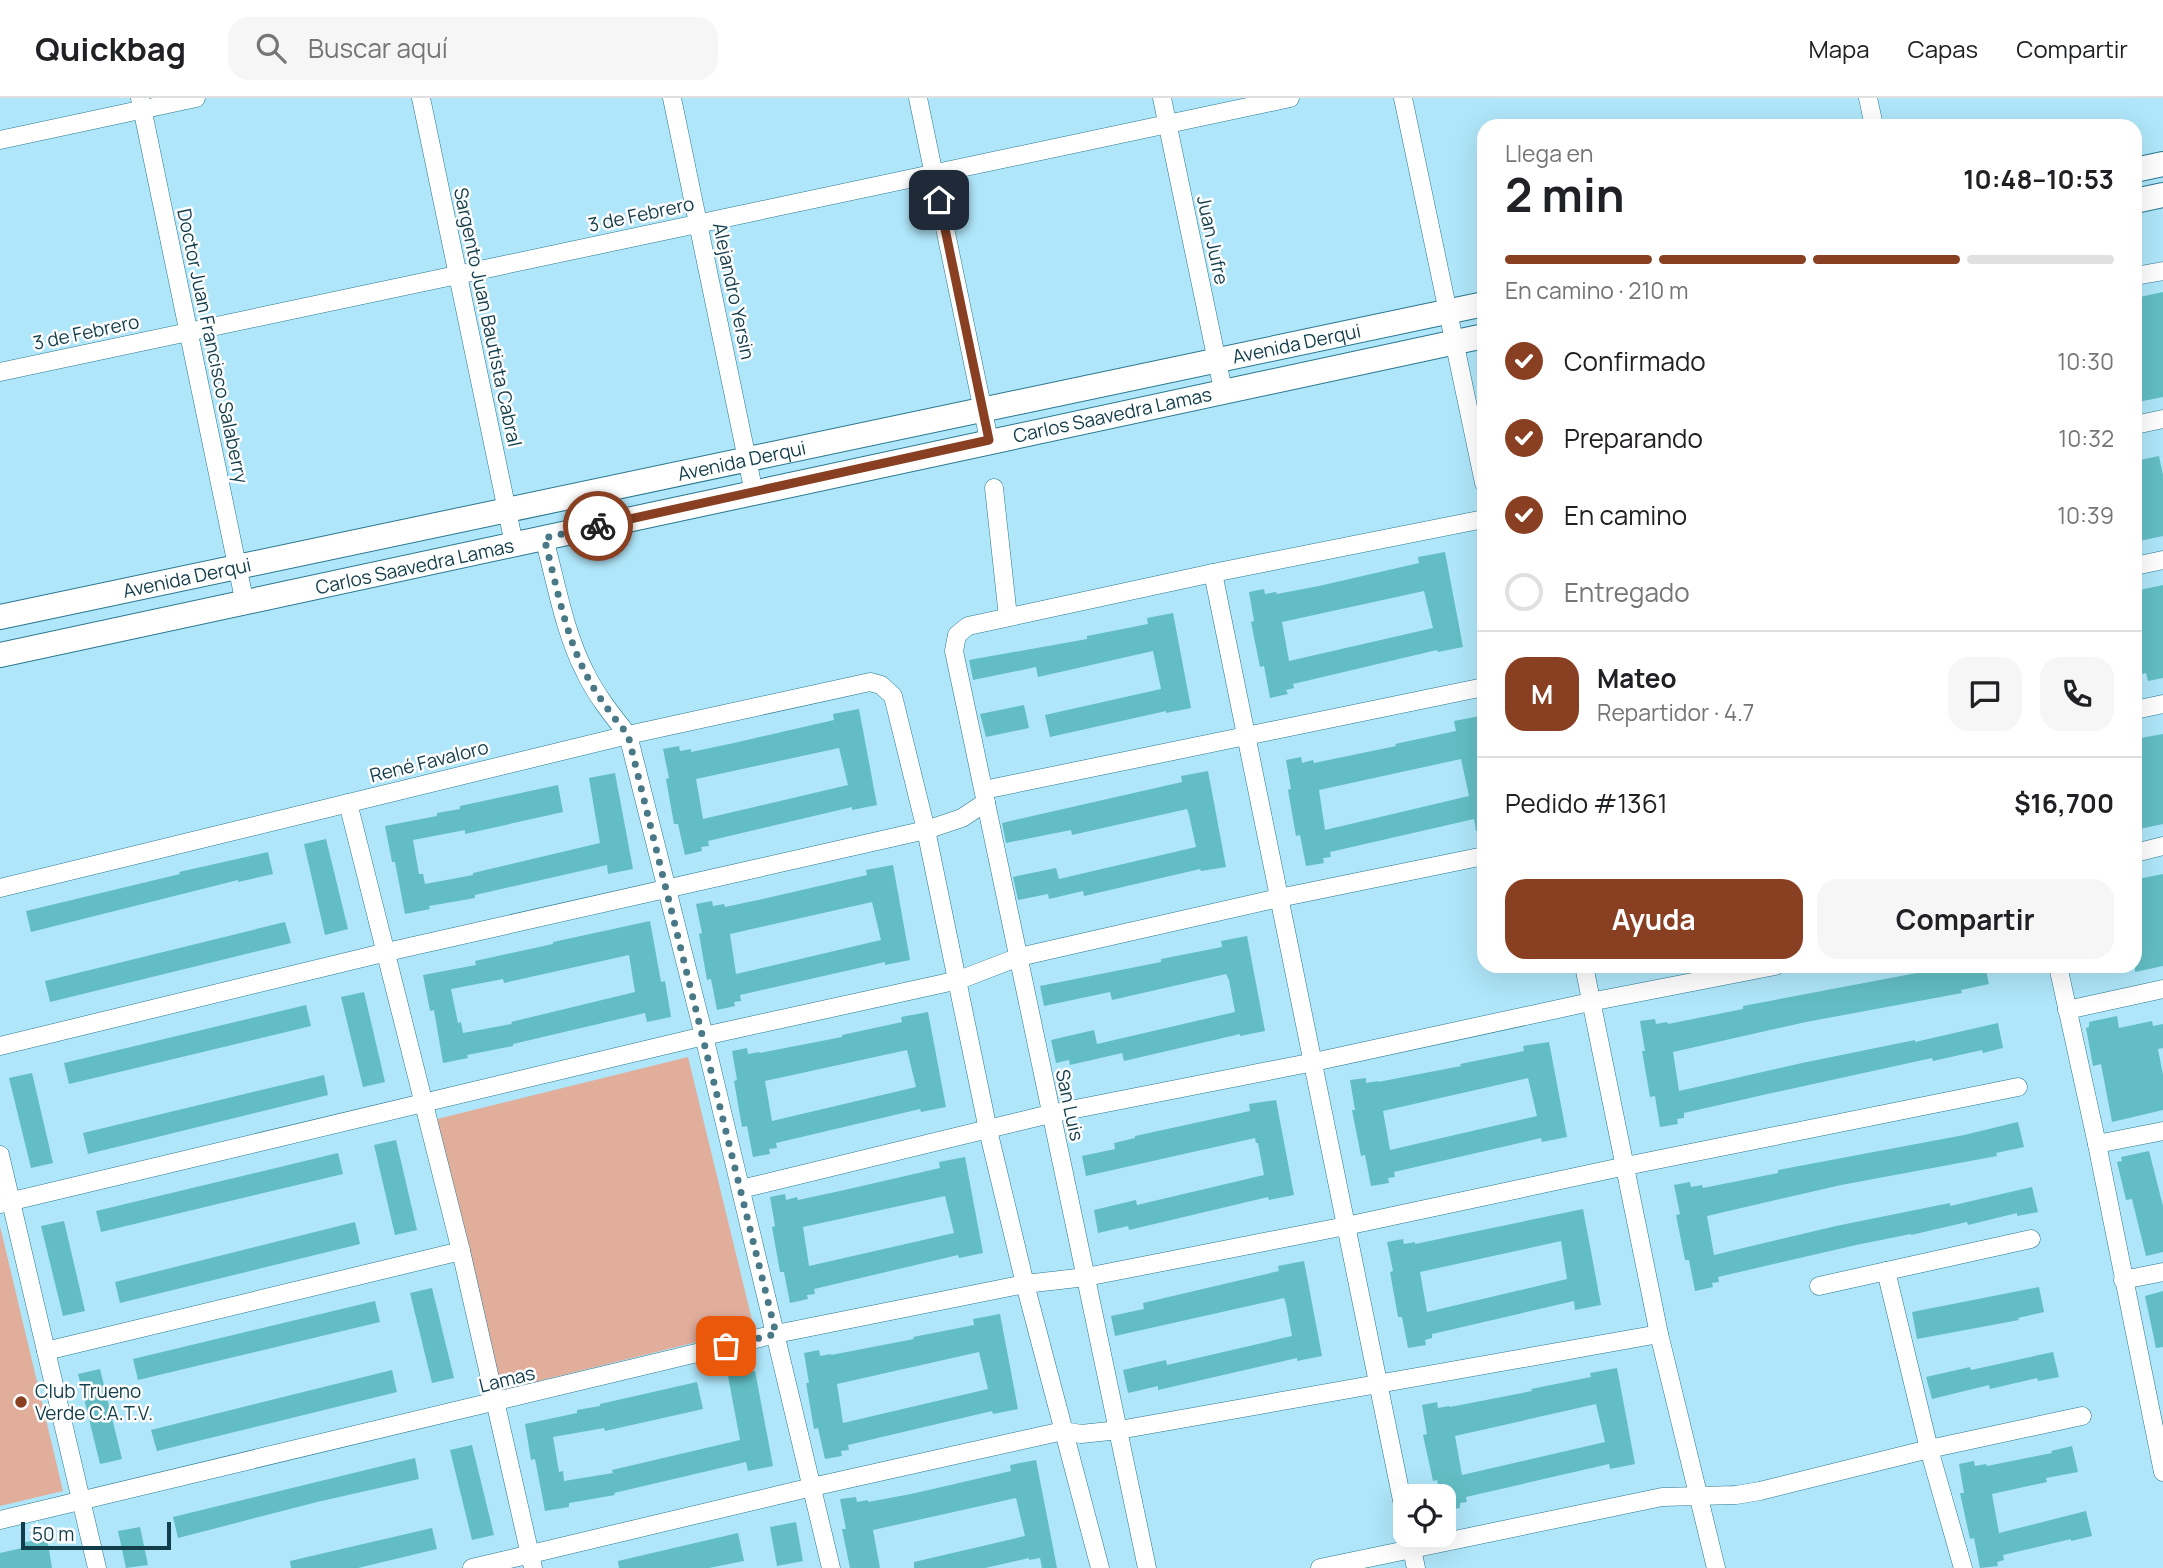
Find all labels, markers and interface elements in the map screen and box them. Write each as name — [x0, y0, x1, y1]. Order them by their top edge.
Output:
search box — [228, 17, 718, 80]
text: Quickbag — [35, 26, 186, 71]
icon: search — [252, 29, 290, 67]
text: Buscar aquí — [308, 30, 448, 66]
text: Mapa — [1809, 32, 1870, 65]
text: Capas — [1908, 32, 1978, 65]
text: Compartir — [2016, 32, 2128, 65]
text: Llega en — [1505, 137, 1593, 169]
text: 10:48–10:53 — [1963, 161, 2114, 197]
text: 2 min — [1505, 163, 1625, 226]
pin — [909, 170, 969, 230]
icon: home — [920, 181, 958, 219]
street label: Sargento Juan Bautista Cabral — [448, 185, 528, 449]
street label: 3 de Febrero — [586, 190, 696, 238]
street label: Juan Jufre — [1191, 193, 1235, 287]
street label: Doctor Juan Francisco Salaberry — [171, 206, 255, 486]
street label: Alejandro Yersin — [707, 220, 761, 362]
text: En camino · 210 m — [1505, 274, 1689, 306]
street label: 3 de Febrero — [31, 308, 141, 356]
street label: Avenida Derqui — [1230, 317, 1363, 370]
icon: check — [1505, 342, 1543, 380]
text: Confirmado — [1564, 343, 1706, 379]
text: 10:30 — [2057, 345, 2114, 377]
street label: Carlos Saavedra Lamas — [1011, 381, 1214, 449]
icon: check — [1505, 419, 1543, 457]
text: Preparando — [1564, 420, 1703, 456]
text: 10:32 — [2058, 422, 2114, 454]
street label: Avenida Derqui — [675, 434, 808, 487]
courier — [563, 491, 633, 561]
icon: check — [1505, 496, 1543, 534]
text: En camino — [1564, 497, 1687, 533]
text: 10:39 — [2057, 499, 2114, 531]
icon: bike — [579, 507, 617, 545]
street label: Carlos Saavedra Lamas — [313, 532, 516, 600]
street label: Avenida Derqui — [120, 551, 253, 604]
text: Entregado — [1564, 574, 1690, 610]
button: chat — [1948, 657, 2022, 731]
button: phone — [2040, 657, 2114, 731]
text: Mateo — [1597, 660, 1676, 696]
text: M — [1531, 676, 1553, 712]
text: Repartidor · 4.7 — [1597, 696, 1754, 728]
street label: René Favaloro — [367, 734, 491, 788]
text: Pedido #1361 — [1505, 785, 1668, 821]
text: $16,700 — [2014, 785, 2114, 821]
button: Ayuda — [1505, 879, 1803, 959]
button: Compartir — [1817, 879, 2114, 959]
street label: San Luis — [1050, 1067, 1090, 1143]
pin — [696, 1316, 756, 1376]
icon: bag — [707, 1327, 745, 1365]
street label: Lamas — [476, 1359, 538, 1398]
place label: Club Trueno Verde C.A.T.V. — [35, 1378, 153, 1426]
marker: Club Trueno Verde C.A.T.V. — [13, 1394, 29, 1410]
map controls — [1393, 1484, 1456, 1547]
button: locate — [1393, 1484, 1456, 1547]
scale bar — [21, 1519, 172, 1551]
text: 50 m — [32, 1521, 74, 1547]

